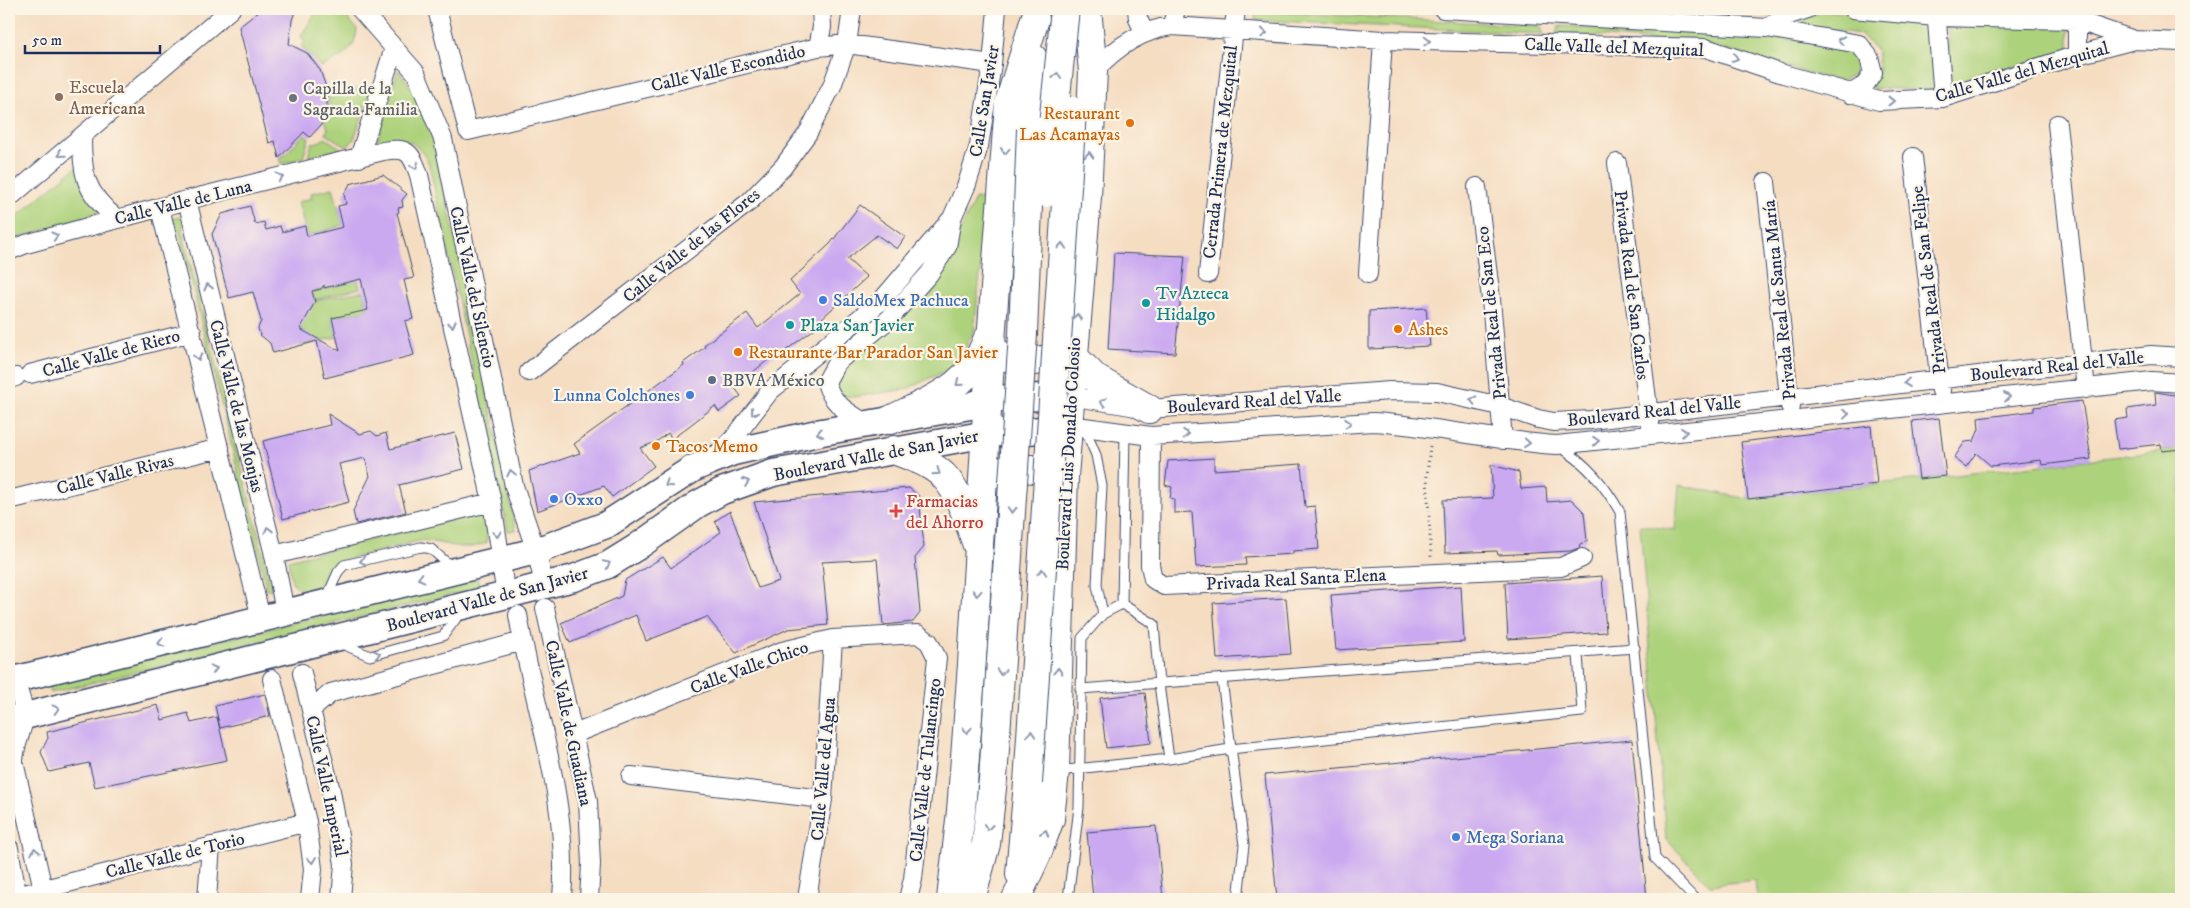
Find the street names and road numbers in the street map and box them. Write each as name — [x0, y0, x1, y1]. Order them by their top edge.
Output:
street label: Calle Valle del Mezquital — [1524, 34, 1705, 62]
street label: Calle Valle del Mezquital — [1933, 37, 2112, 108]
street label: Calle Valle Escondido — [649, 40, 808, 97]
street label: Calle San Javier — [965, 43, 1005, 159]
street label: Cerrada Primera de Mezquital — [1199, 44, 1243, 260]
street label: Calle Valle de Luna — [112, 175, 254, 231]
street label: Calle Valle de las Flores — [619, 184, 765, 308]
street label: Privada Real de San Felipe — [1907, 185, 1951, 375]
street label: Privada Real de San Carlos — [1608, 189, 1654, 381]
street label: Privada Real de Santa María — [1759, 198, 1801, 401]
street label: Calle Valle del Silencio — [444, 204, 500, 370]
street label: Privada Real de San Eco — [1472, 225, 1512, 401]
street label: Calle Valle de las Monjas — [204, 318, 268, 495]
street label: Calle Valle de Riero — [40, 325, 183, 383]
street label: Boulevard Luis Donaldo Colosio — [1052, 337, 1086, 571]
street label: Boulevard Real del Valle — [1969, 347, 2145, 387]
street label: Boulevard Real del Valle — [1166, 385, 1342, 419]
street label: Boulevard Real del Valle — [1566, 392, 1742, 432]
street label: Boulevard Valle de San Javier — [772, 425, 981, 487]
street label: Calle Valle Rivas — [54, 450, 176, 500]
street label: Boulevard Valle de San Javier — [384, 562, 591, 638]
street label: Privada Real Santa Elena — [1205, 564, 1387, 596]
street label: Calle Valle Chico — [687, 636, 812, 700]
street label: Calle Valle de Guadiana — [540, 638, 596, 809]
street label: Calle Valle de Tulancingo — [905, 677, 947, 863]
street label: Calle Valle del Agua — [807, 696, 841, 842]
street label: Calle Valle Imperial — [300, 714, 352, 859]
street label: Calle Valle de Torio — [103, 828, 247, 884]

